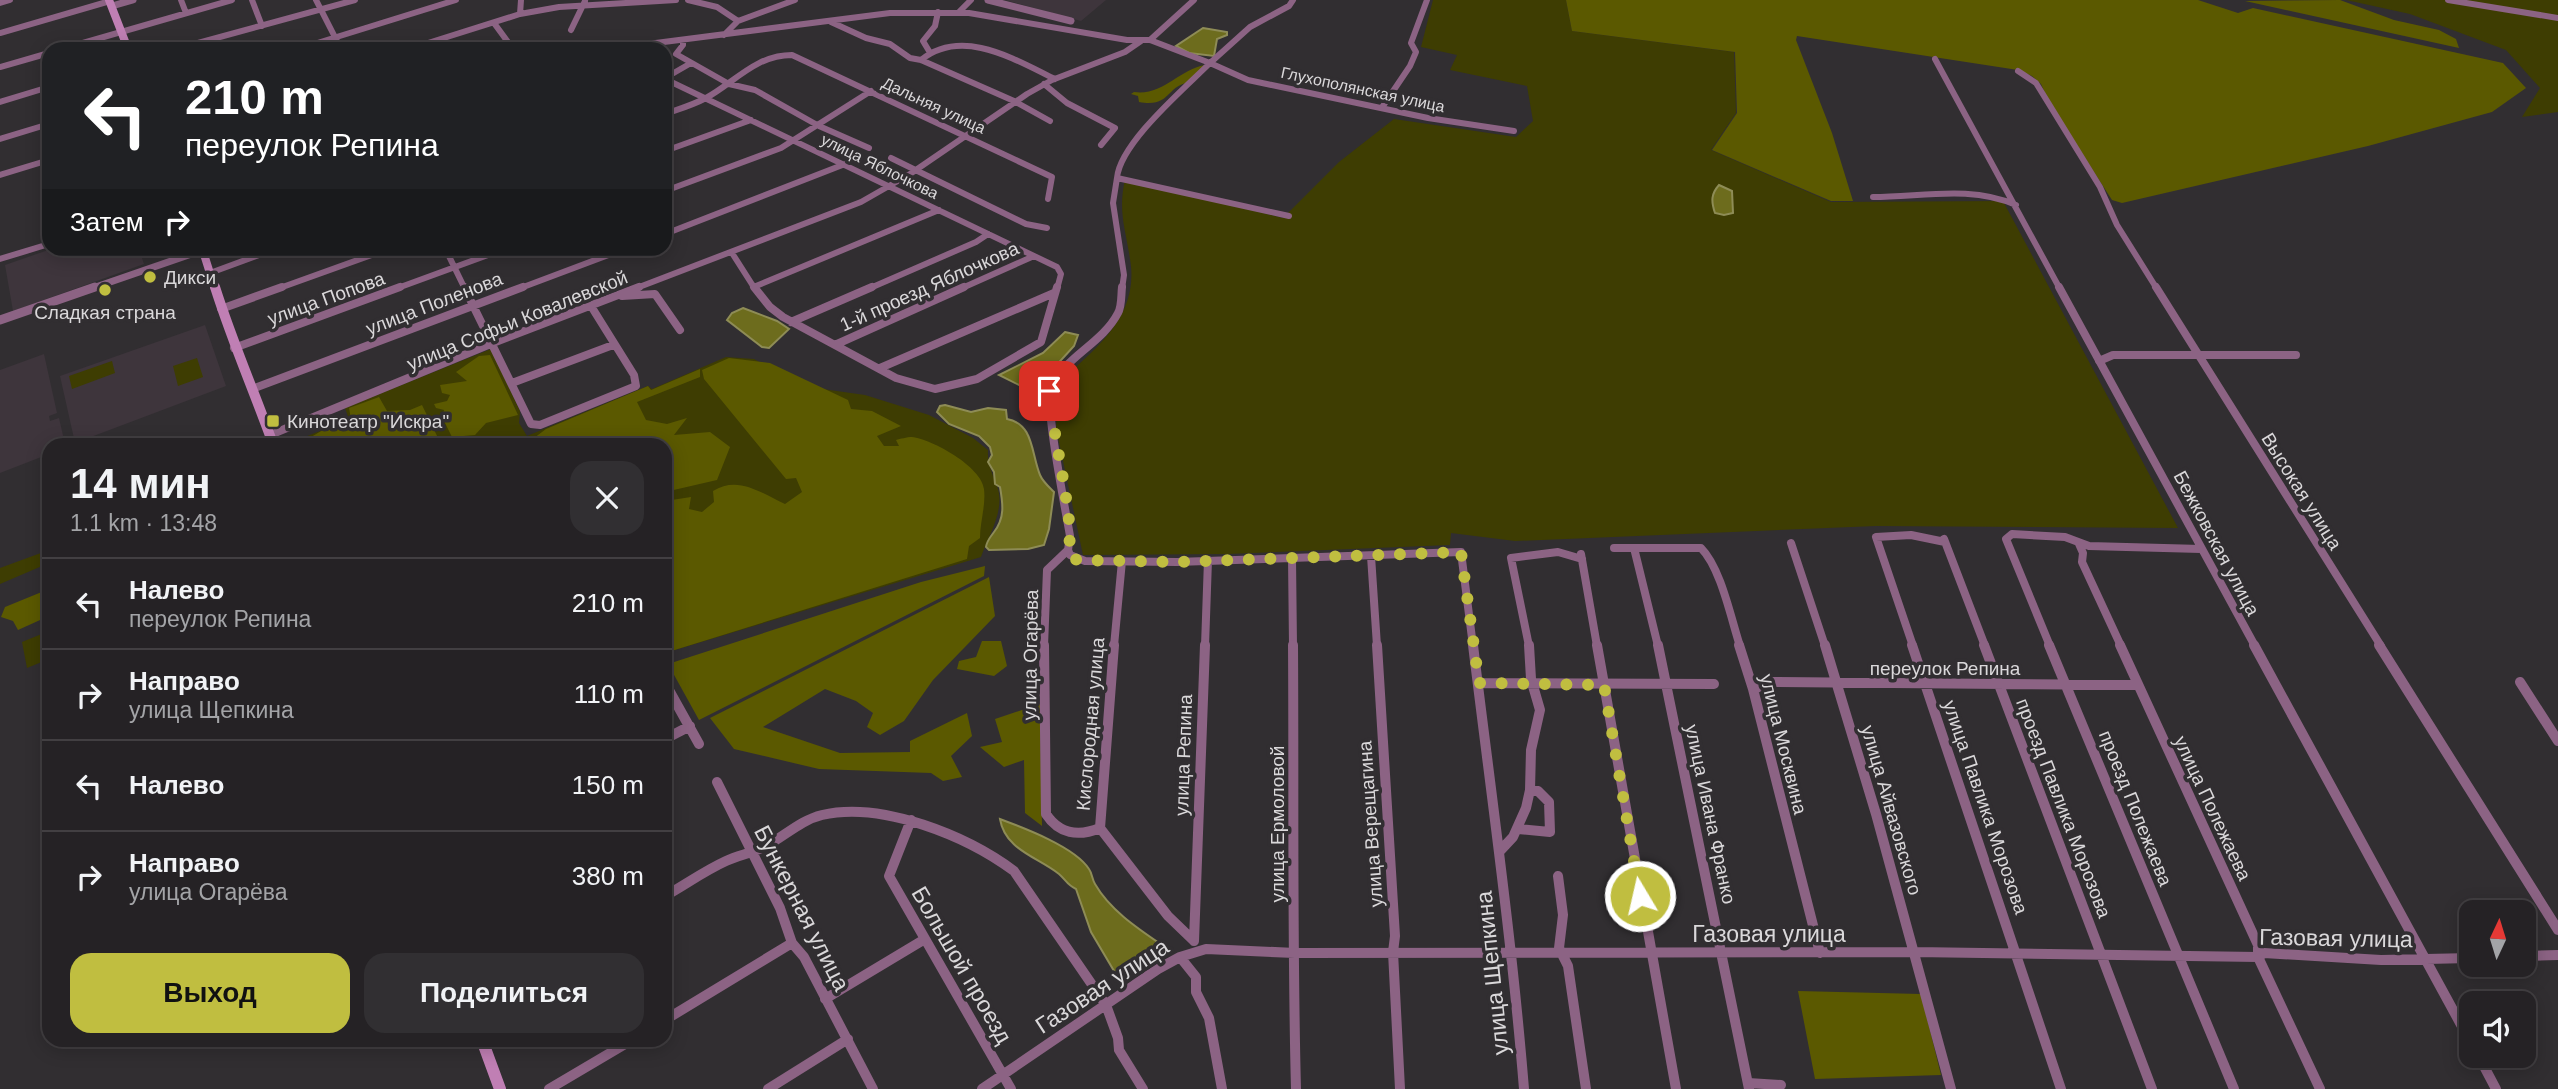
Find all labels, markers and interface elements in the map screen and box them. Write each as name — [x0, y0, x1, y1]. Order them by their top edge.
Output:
street label: Глухополянская улица — [1279, 64, 1447, 115]
icon: left — [70, 70, 161, 161]
text: 210 m — [185, 70, 324, 124]
street label: Дальняя улица — [879, 74, 988, 137]
text: переулок Репина — [185, 127, 439, 163]
street label: улица Яблочкова — [818, 131, 941, 202]
icon: right — [158, 203, 196, 241]
text: Затем — [70, 207, 144, 237]
street label: 1-й проезд Яблочкова — [836, 237, 1022, 335]
place label: Дикси — [164, 267, 216, 288]
street label: улица Попова — [265, 267, 388, 329]
street label: улица Софьи Ковалевской — [404, 267, 631, 374]
street label: улица Поленова — [363, 268, 506, 339]
marker: Дикси — [142, 269, 158, 285]
marker: Сладкая страна — [97, 282, 113, 298]
place label: Сладкая страна — [34, 302, 176, 323]
pin — [1019, 361, 1079, 421]
icon: arrive — [1030, 372, 1068, 410]
place label: Кинотеатр "Искра" — [287, 411, 449, 432]
marker: Кинотеатр "Искра" — [265, 413, 281, 429]
street label: Высокая улица — [2257, 429, 2346, 554]
text: 14 мин — [70, 460, 211, 507]
button: close — [570, 461, 644, 535]
street label: Бежковская улица — [2169, 467, 2264, 620]
text: 1.1 km · 13:48 — [70, 510, 217, 536]
text: Налево — [129, 575, 224, 605]
icon: left — [70, 585, 108, 623]
text: 210 m — [572, 588, 644, 618]
street label: улица Огарёва — [1019, 589, 1042, 721]
text: переулок Репина — [129, 606, 311, 632]
street label: Кислородная улица — [1072, 636, 1109, 811]
street label: переулок Репина — [1870, 658, 2021, 679]
text: Направо — [129, 666, 240, 696]
street label: улица Москвина — [1756, 672, 1811, 817]
icon: right — [70, 676, 108, 714]
text: 110 m — [574, 679, 644, 709]
street label: улица Репина — [1171, 693, 1196, 816]
street label: проезд Павлика Морозова — [2012, 695, 2115, 921]
text: улица Щепкина — [129, 697, 294, 723]
street label: улица Павлика Морозова — [1939, 698, 2032, 917]
street label: улица Ивана Франко — [1681, 722, 1740, 906]
street label: улица Айвазовского — [1857, 723, 1926, 897]
street label: проезд Полежаева — [2095, 727, 2176, 889]
street label: улица Полежаева — [2170, 733, 2255, 884]
street label: улица Верещагина — [1354, 740, 1387, 908]
street label: улица Ермоловой — [1267, 746, 1288, 902]
icon: left — [70, 767, 108, 805]
text: Налево — [129, 770, 224, 800]
text: 150 m — [572, 770, 644, 800]
street label: Бункерная улица — [749, 821, 855, 995]
text: Направо — [129, 848, 240, 878]
icon: right — [70, 858, 108, 896]
position arrow — [1603, 859, 1677, 933]
text: 380 m — [572, 861, 644, 891]
text: улица Огарёва — [129, 879, 288, 905]
street label: Большой проезд — [906, 882, 1018, 1049]
street label: улица Щепкина — [1470, 889, 1514, 1056]
north arrow — [2459, 900, 2536, 976]
map controls — [2459, 900, 2536, 1068]
street label: Газовая улица — [1692, 921, 1846, 947]
street label: Газовая улица — [2259, 924, 2413, 952]
street label: Газовая улица — [1031, 933, 1174, 1039]
button: Выход — [70, 953, 350, 1033]
button: Поделиться — [364, 953, 644, 1033]
button: sound — [2459, 991, 2536, 1068]

